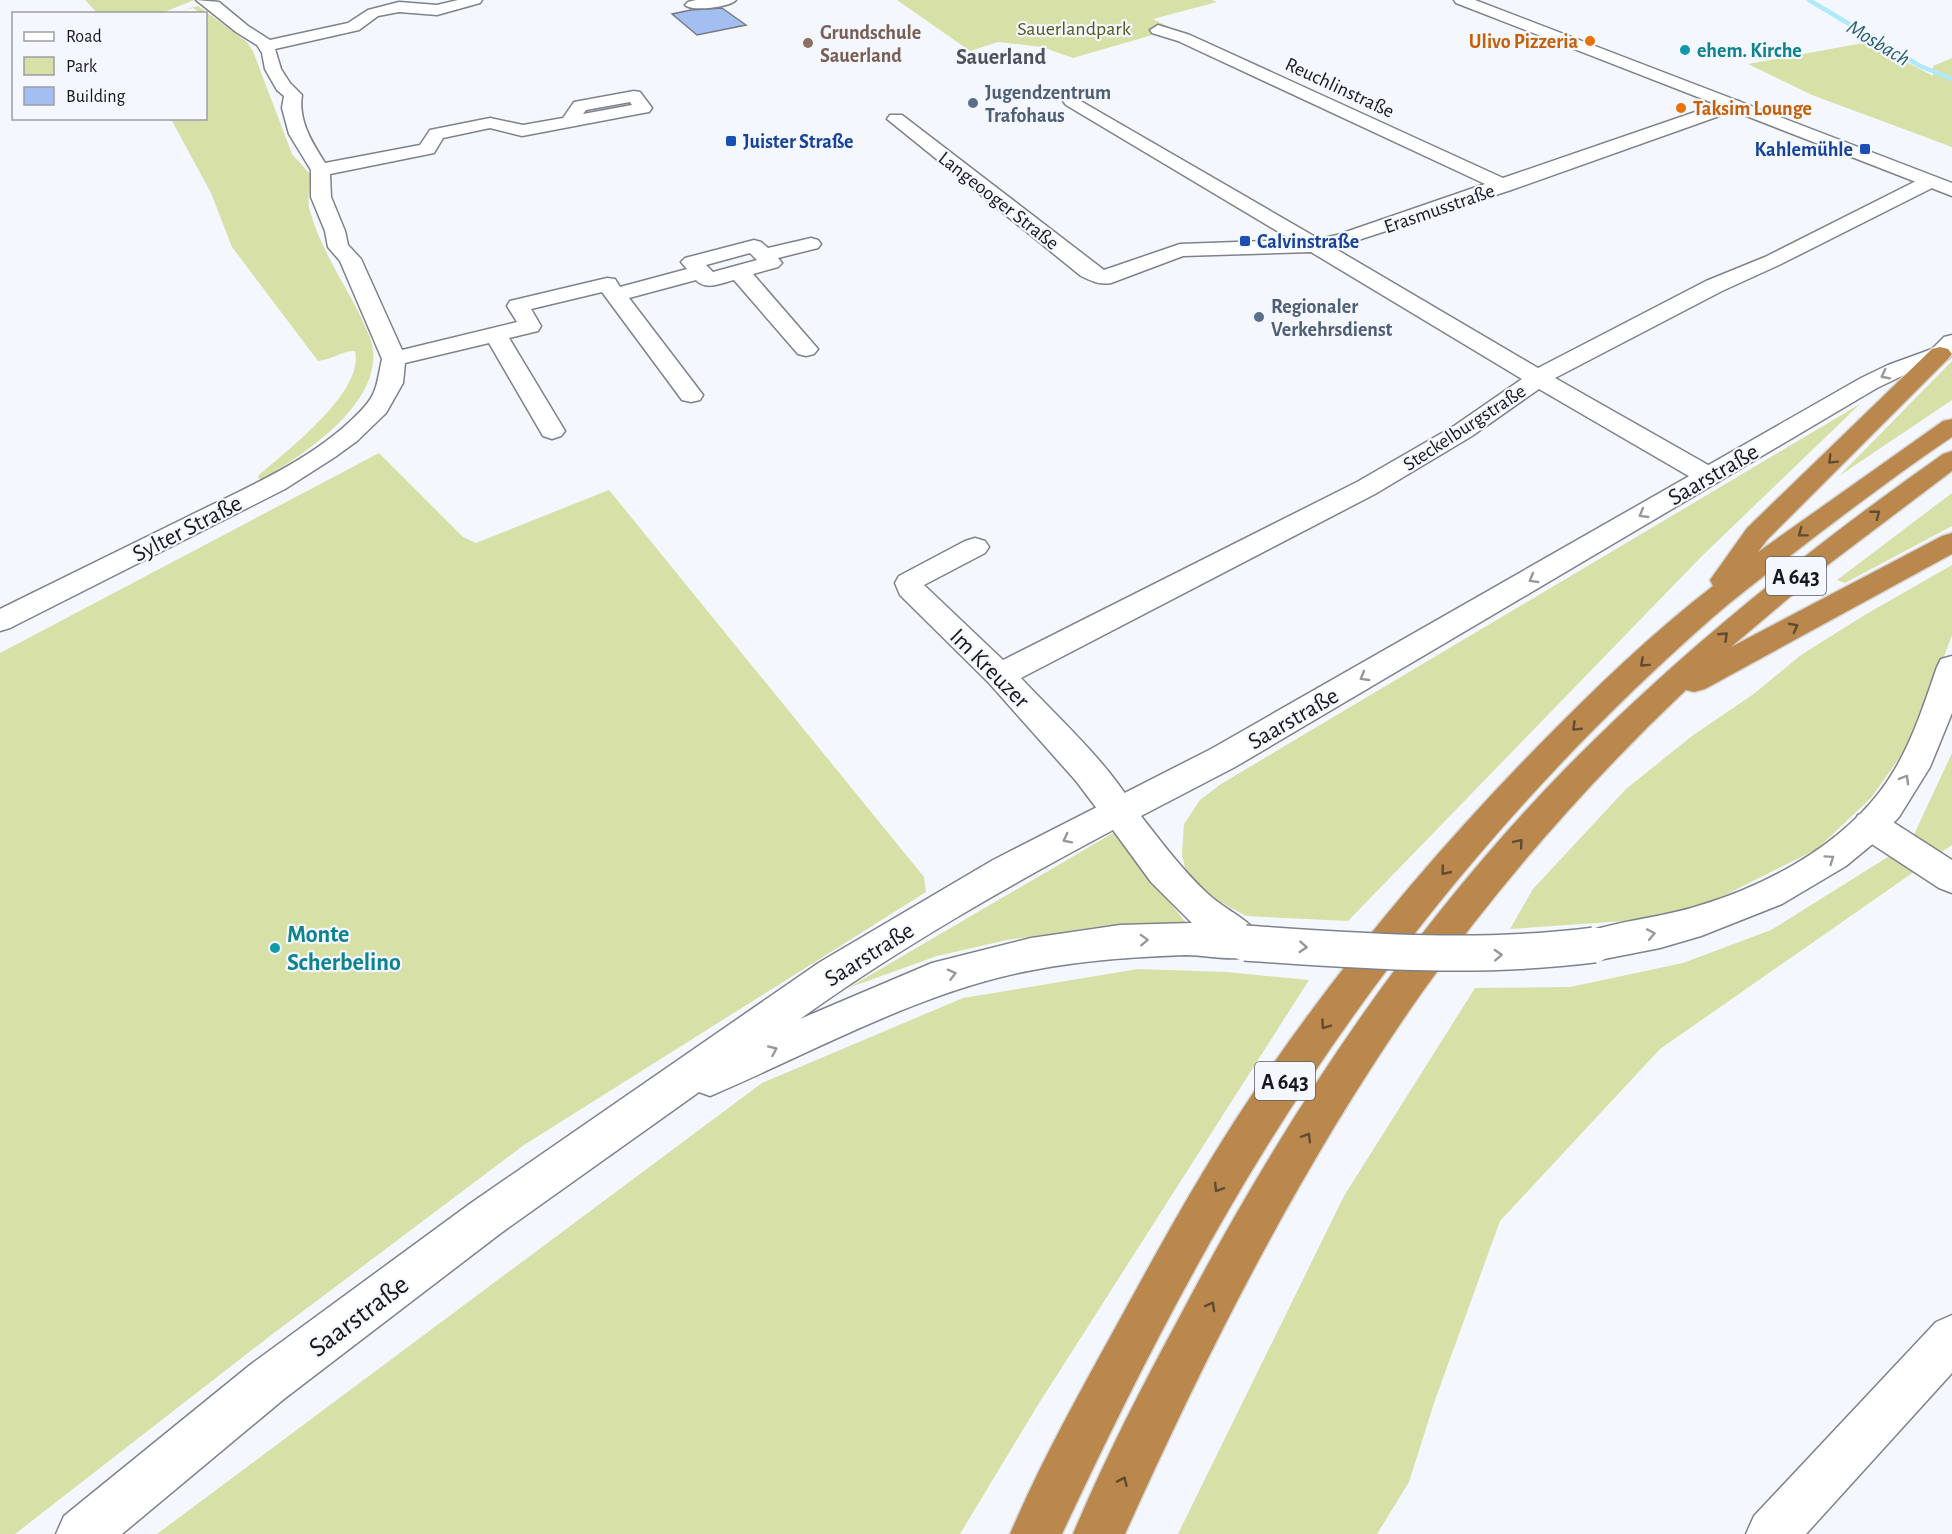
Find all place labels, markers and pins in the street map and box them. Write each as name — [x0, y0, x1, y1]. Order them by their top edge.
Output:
place label: Grundschule Sauerland — [820, 23, 921, 66]
place label: Ulivo Pizzeria — [1469, 32, 1578, 52]
marker: Ulivo Pizzeria — [1583, 34, 1597, 48]
marker: Grundschule Sauerland — [801, 36, 815, 50]
place label: ehem. Kirche — [1697, 41, 1802, 61]
marker: ehem. Kirche — [1678, 43, 1692, 57]
place label: Jugendzentrum Trafohaus — [985, 83, 1111, 126]
marker: Jugendzentrum Trafohaus — [966, 96, 980, 110]
place label: Taksim Lounge — [1693, 99, 1812, 119]
marker: Taksim Lounge — [1674, 101, 1688, 115]
place label: Juister Straße — [743, 132, 853, 152]
marker: Juister Straße — [724, 134, 738, 148]
place label: Kahlemühle — [1755, 140, 1853, 160]
marker: Kahlemühle — [1858, 142, 1872, 156]
place label: Calvinstraße — [1257, 232, 1359, 252]
marker: Calvinstraße — [1238, 234, 1252, 248]
place label: Regionaler Verkehrsdienst — [1271, 297, 1393, 340]
marker: Regionaler Verkehrsdienst — [1252, 310, 1266, 324]
place label: Monte Scherbelino — [287, 923, 401, 975]
marker: Monte Scherbelino — [268, 941, 282, 955]

